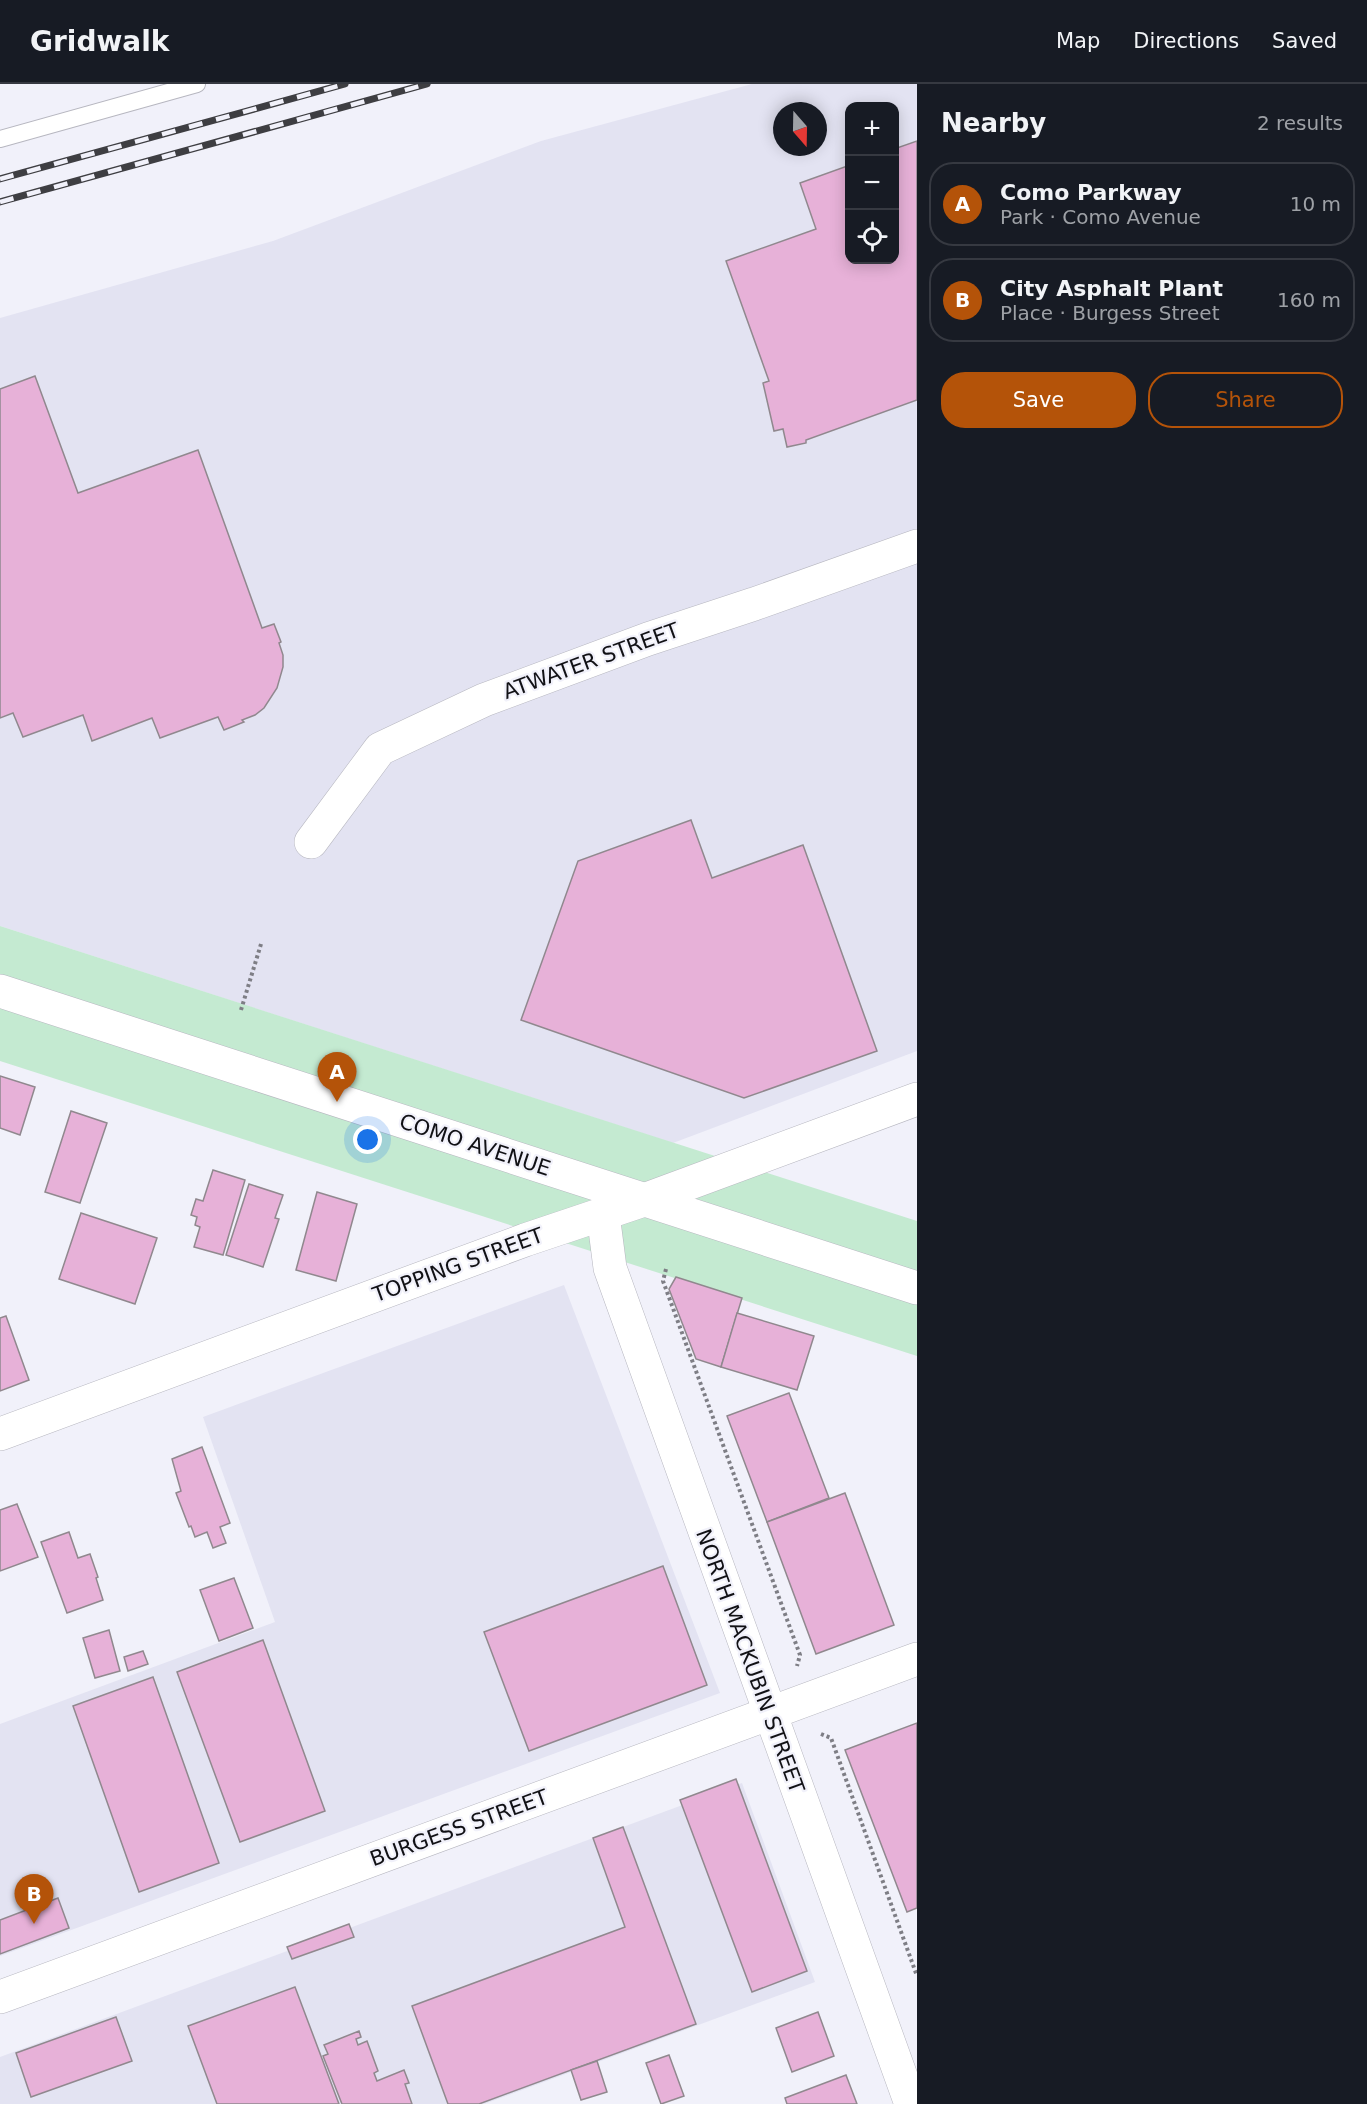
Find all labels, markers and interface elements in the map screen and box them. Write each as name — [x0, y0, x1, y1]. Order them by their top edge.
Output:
text: Gridwalk — [30, 25, 169, 58]
text: Map — [1056, 29, 1100, 53]
text: Directions — [1133, 29, 1239, 53]
text: Saved — [1272, 29, 1337, 53]
north arrow — [773, 102, 827, 156]
map controls — [845, 102, 899, 264]
button: + — [845, 102, 899, 156]
text: Nearby — [941, 108, 1046, 138]
text: 2 results — [1257, 111, 1343, 135]
button: − — [845, 156, 899, 210]
text: Como Parkway — [1000, 180, 1182, 205]
text: A — [955, 192, 970, 216]
text: 10 m — [1290, 192, 1341, 216]
text: Park · Como Avenue — [1000, 205, 1201, 229]
button: locate — [845, 210, 899, 264]
text: City Asphalt Plant — [1000, 276, 1223, 301]
text: B — [955, 288, 970, 312]
text: 160 m — [1277, 288, 1341, 312]
text: Place · Burgess Street — [1000, 301, 1219, 325]
button: Save — [941, 372, 1136, 428]
button: Share — [1148, 372, 1343, 428]
street label: ATWATER STREET — [500, 618, 682, 704]
pin: A — [318, 1052, 356, 1102]
street label: COMO AVENUE — [396, 1109, 554, 1181]
your location — [353, 1125, 382, 1154]
street label: TOPPING STREET — [369, 1223, 547, 1307]
street label: NORTH MACKUBIN STREET — [691, 1526, 809, 1796]
street label: BURGESS STREET — [367, 1785, 551, 1871]
pin: B — [15, 1874, 54, 1924]

